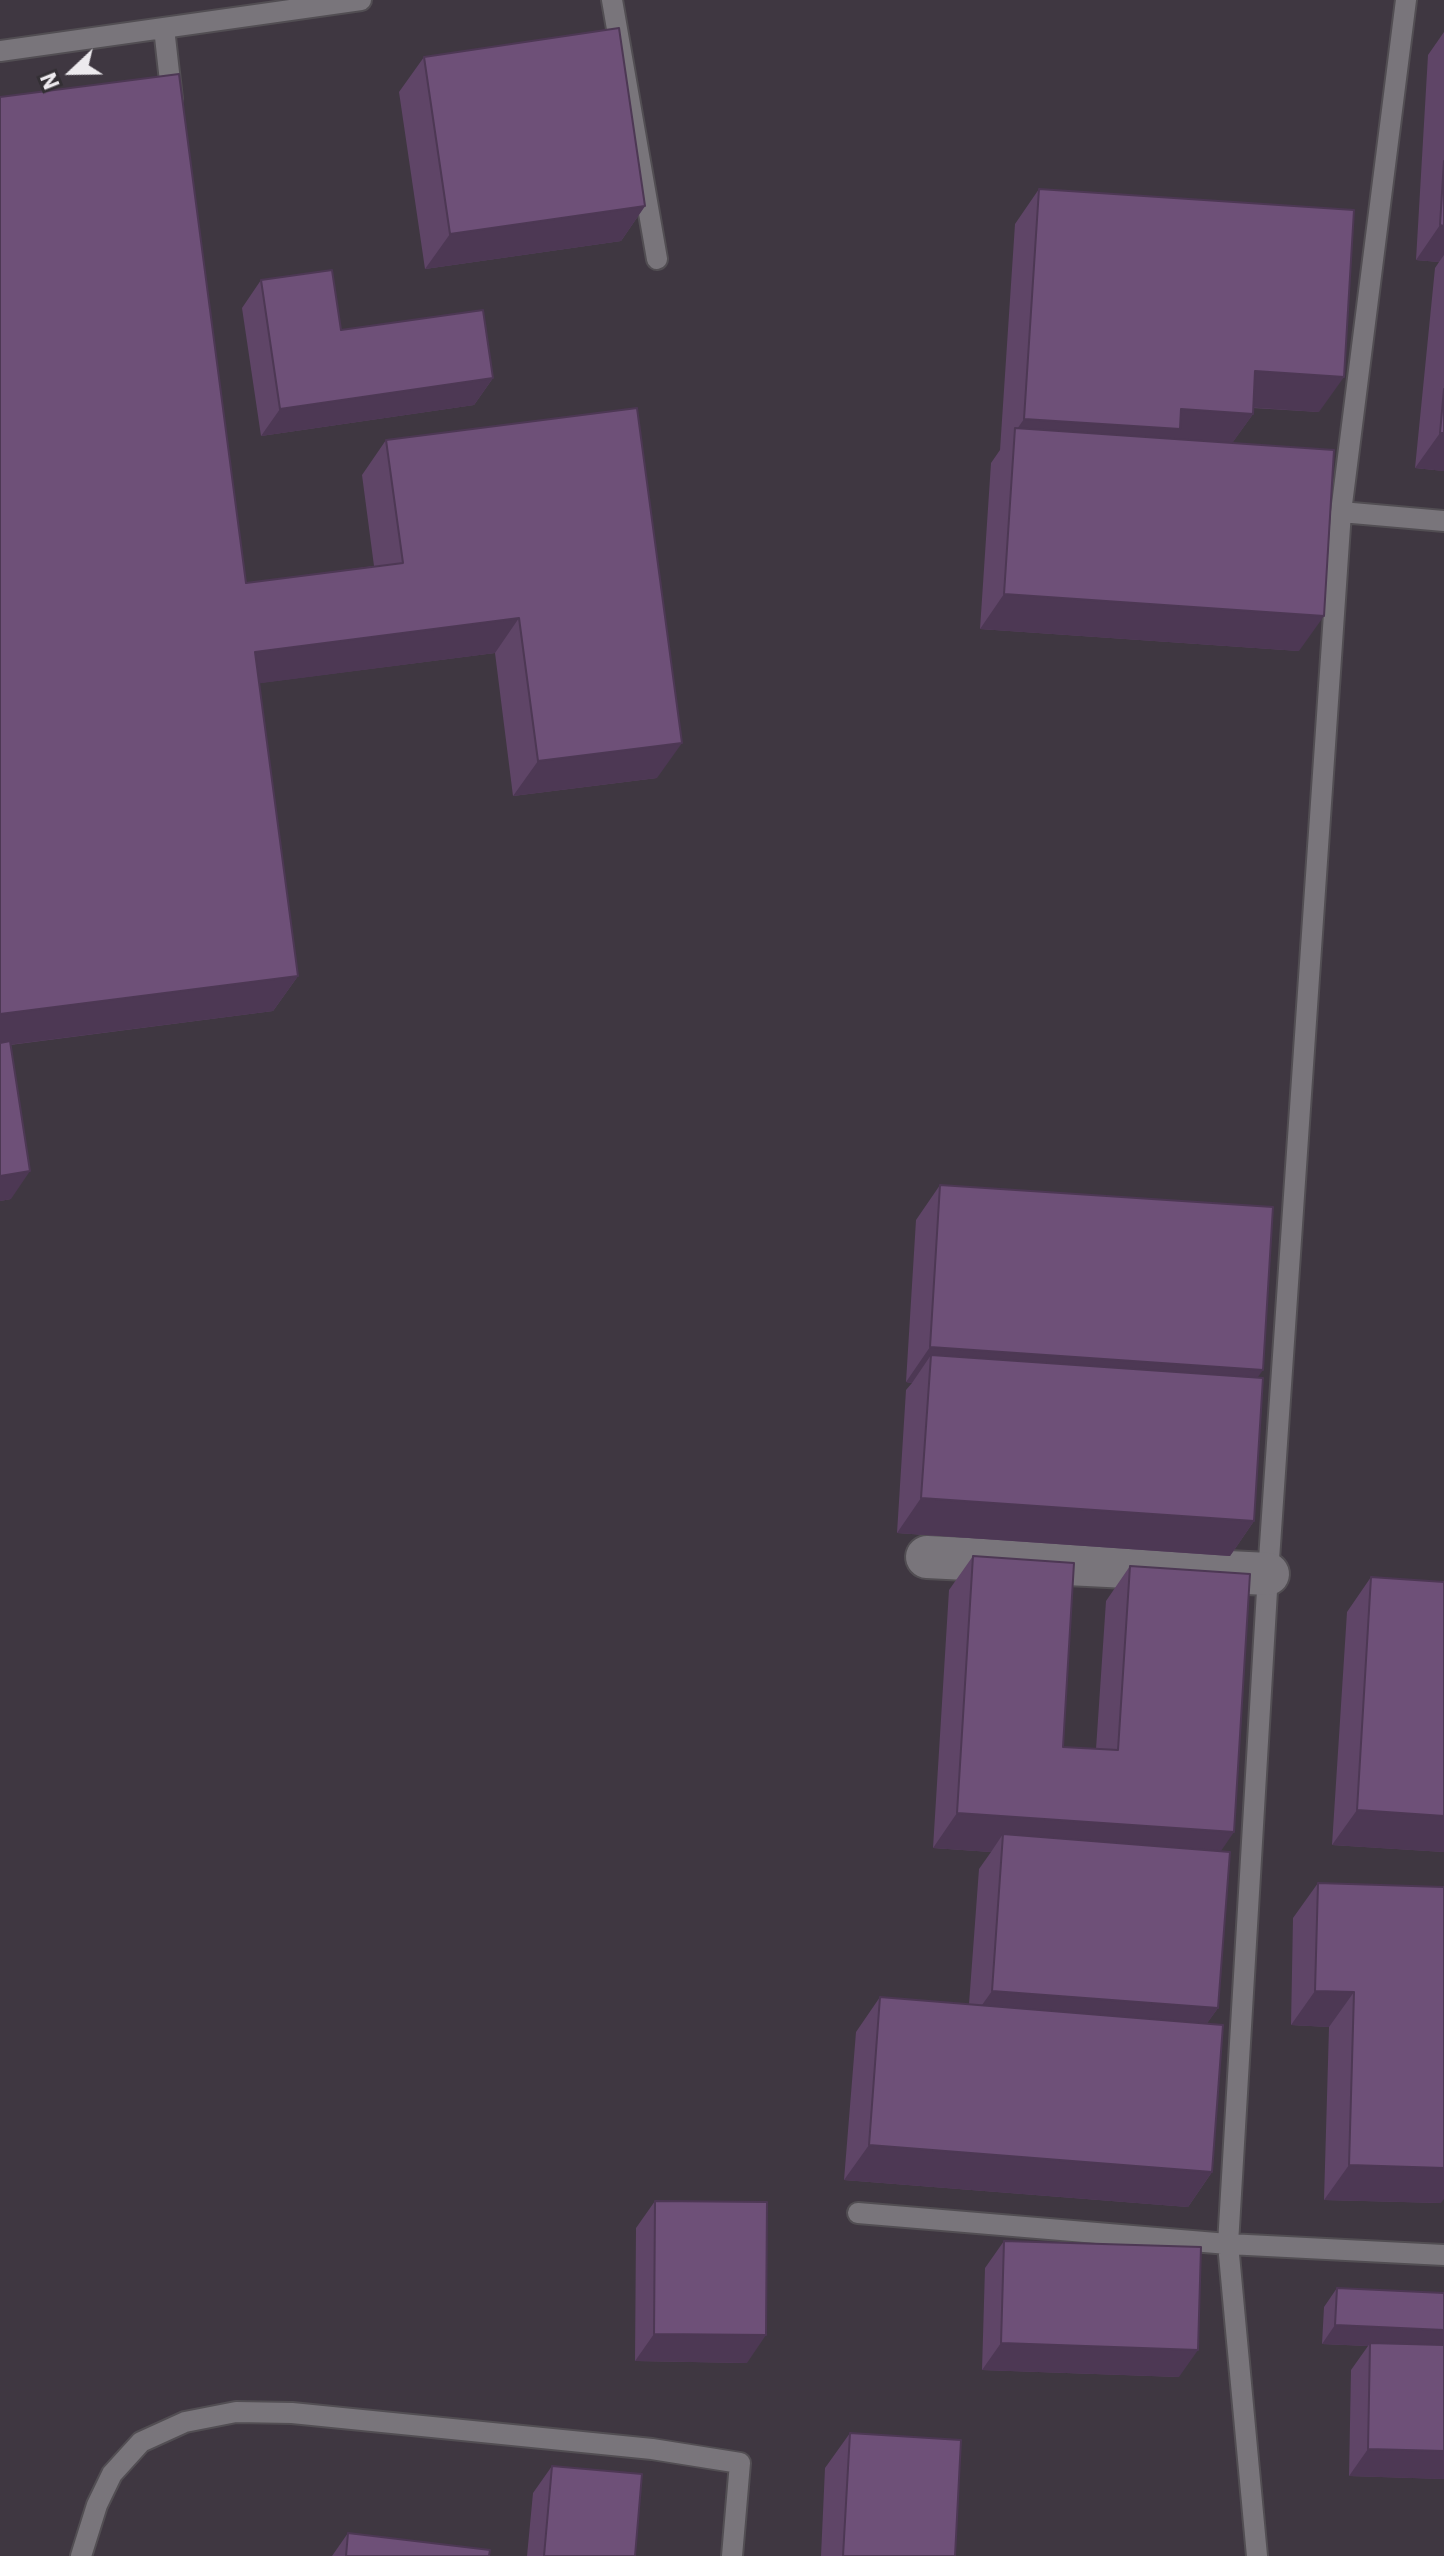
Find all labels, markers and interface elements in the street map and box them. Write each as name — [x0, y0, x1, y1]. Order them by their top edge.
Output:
north arrow — [32, 32, 112, 112]
text: N — [33, 68, 66, 94]

